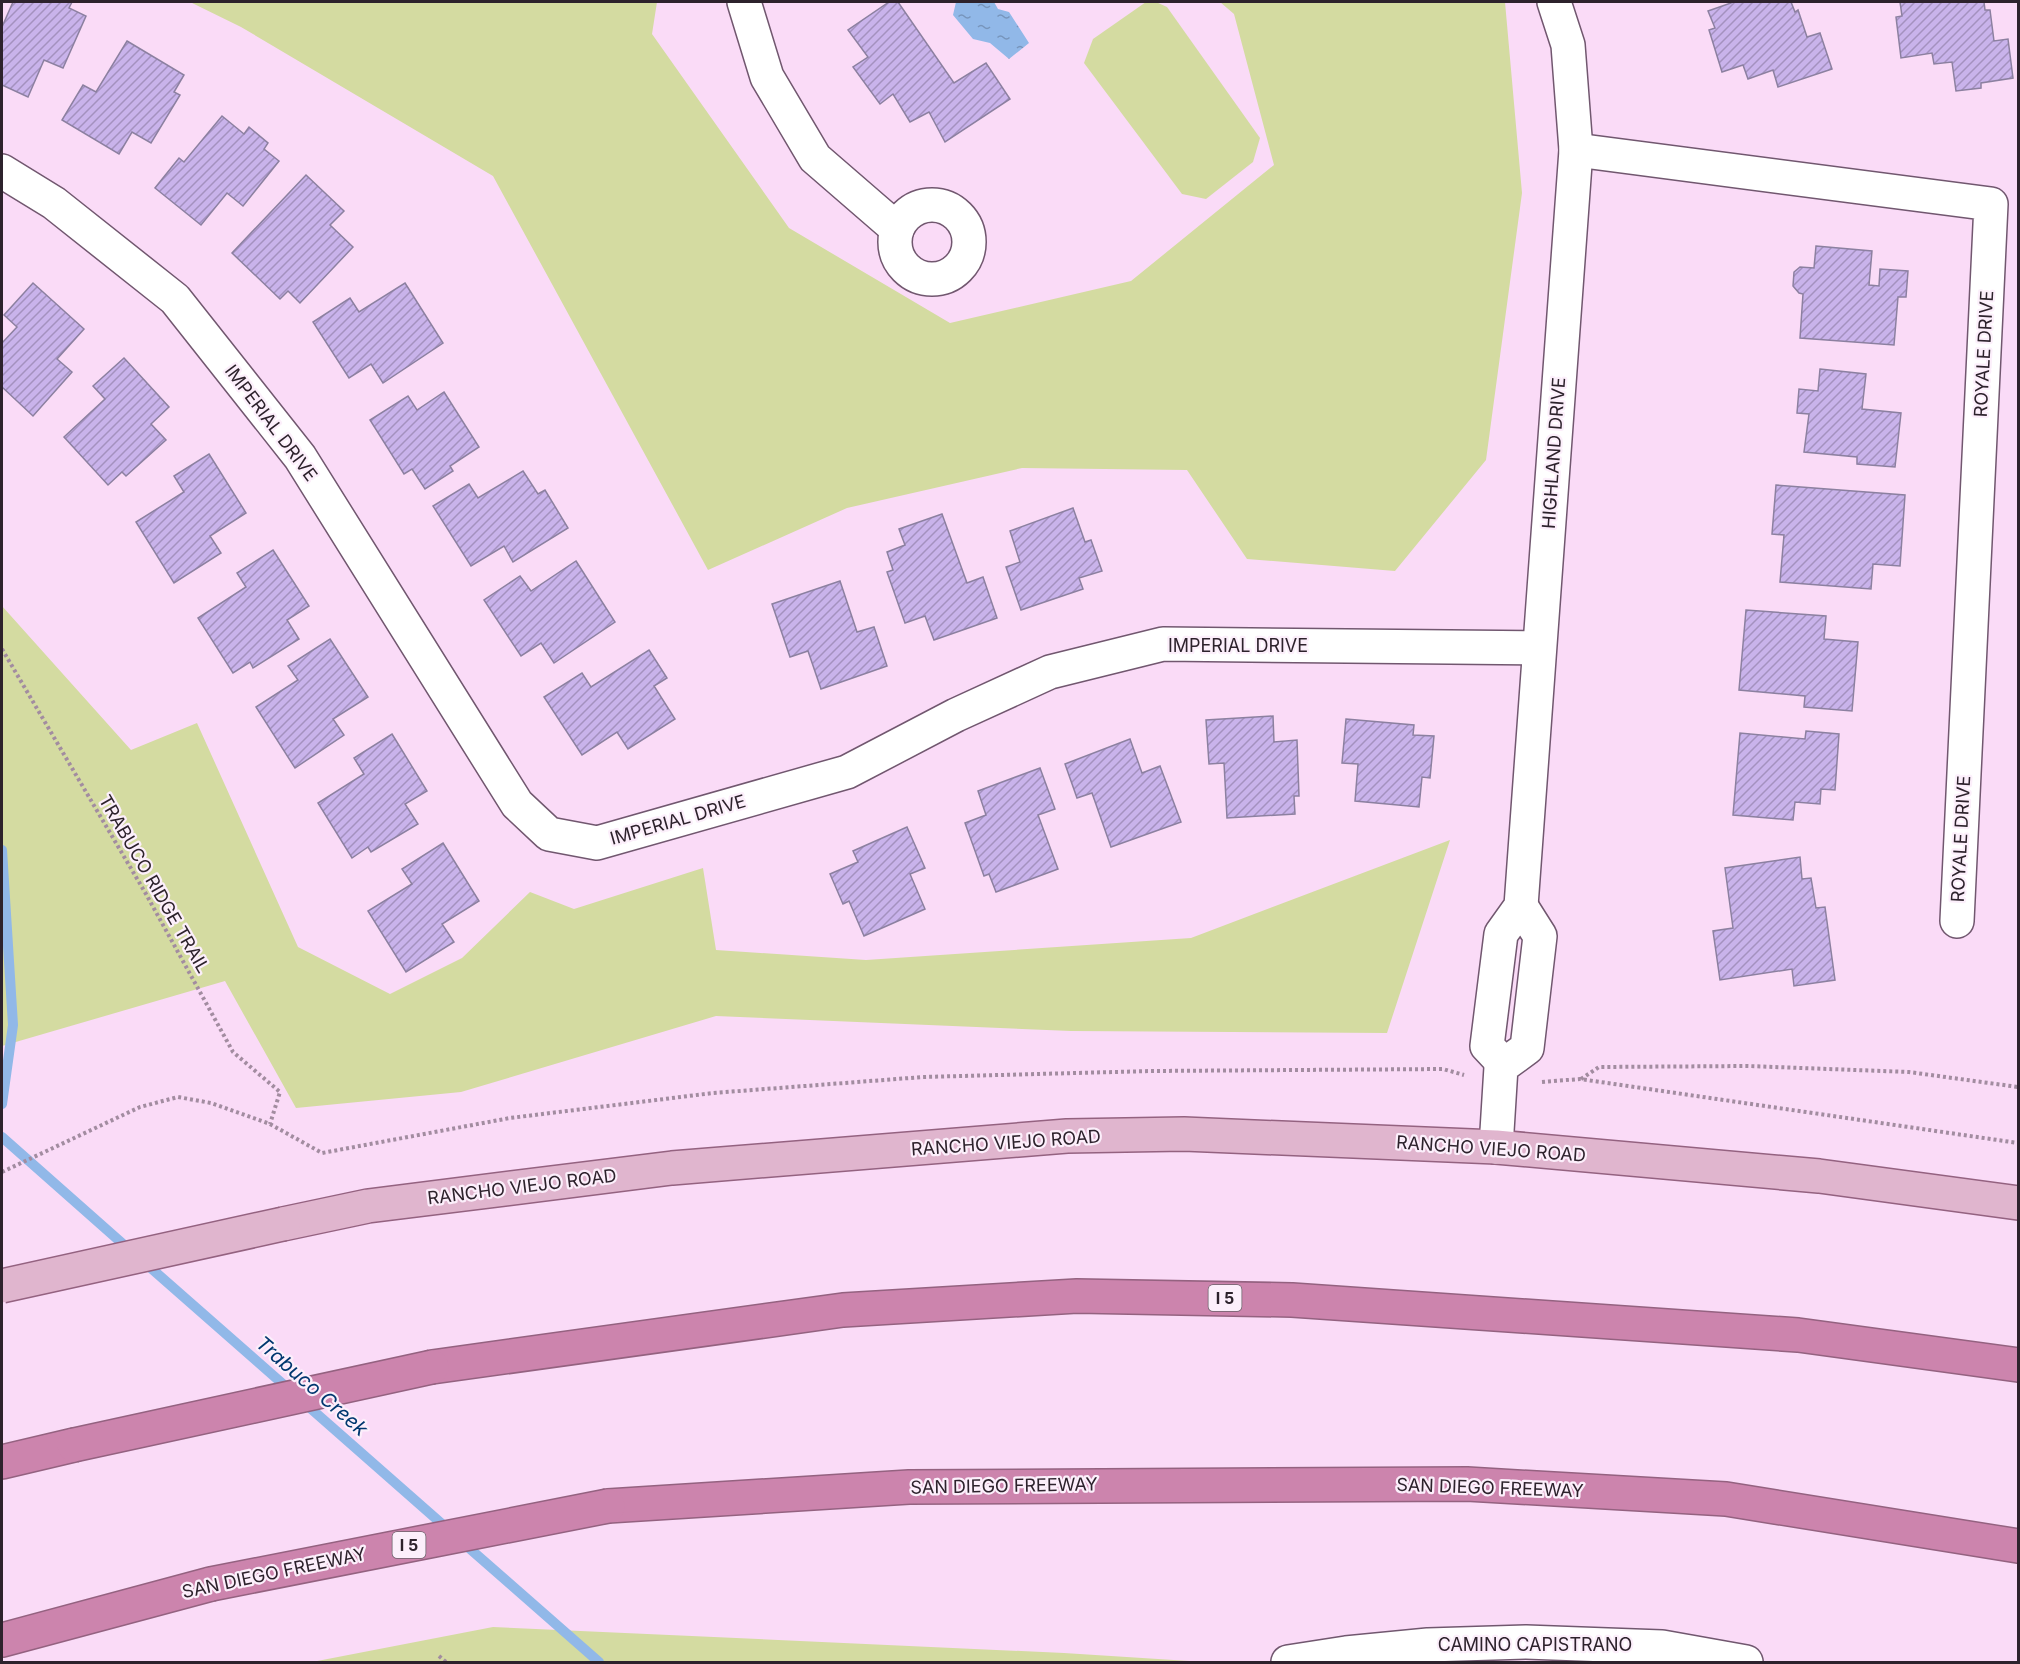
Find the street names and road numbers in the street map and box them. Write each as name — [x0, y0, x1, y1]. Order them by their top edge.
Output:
street label: ROYALE DRIVE — [1970, 290, 1997, 418]
street label: IMPERIAL DRIVE — [221, 360, 322, 485]
street label: HIGHLAND DRIVE — [1538, 376, 1569, 529]
street label: IMPERIAL DRIVE — [1168, 635, 1308, 656]
street label: ROYALE DRIVE — [1947, 775, 1974, 903]
street label: IMPERIAL DRIVE — [608, 790, 748, 849]
street label: TRABUCO RIDGE TRAIL — [95, 791, 214, 977]
street label: RANCHO VIEJO ROAD — [910, 1125, 1102, 1160]
street label: RANCHO VIEJO ROAD — [1395, 1131, 1587, 1166]
street label: RANCHO VIEJO ROAD — [426, 1164, 618, 1209]
road number: I 5 — [1208, 1285, 1242, 1311]
street label: SAN DIEGO FREEWAY — [910, 1473, 1098, 1498]
street label: SAN DIEGO FREEWAY — [1396, 1474, 1584, 1501]
road number: I 5 — [392, 1532, 426, 1558]
street label: SAN DIEGO FREEWAY — [180, 1543, 368, 1602]
street label: CAMINO CAPISTRANO — [1438, 1634, 1632, 1655]

